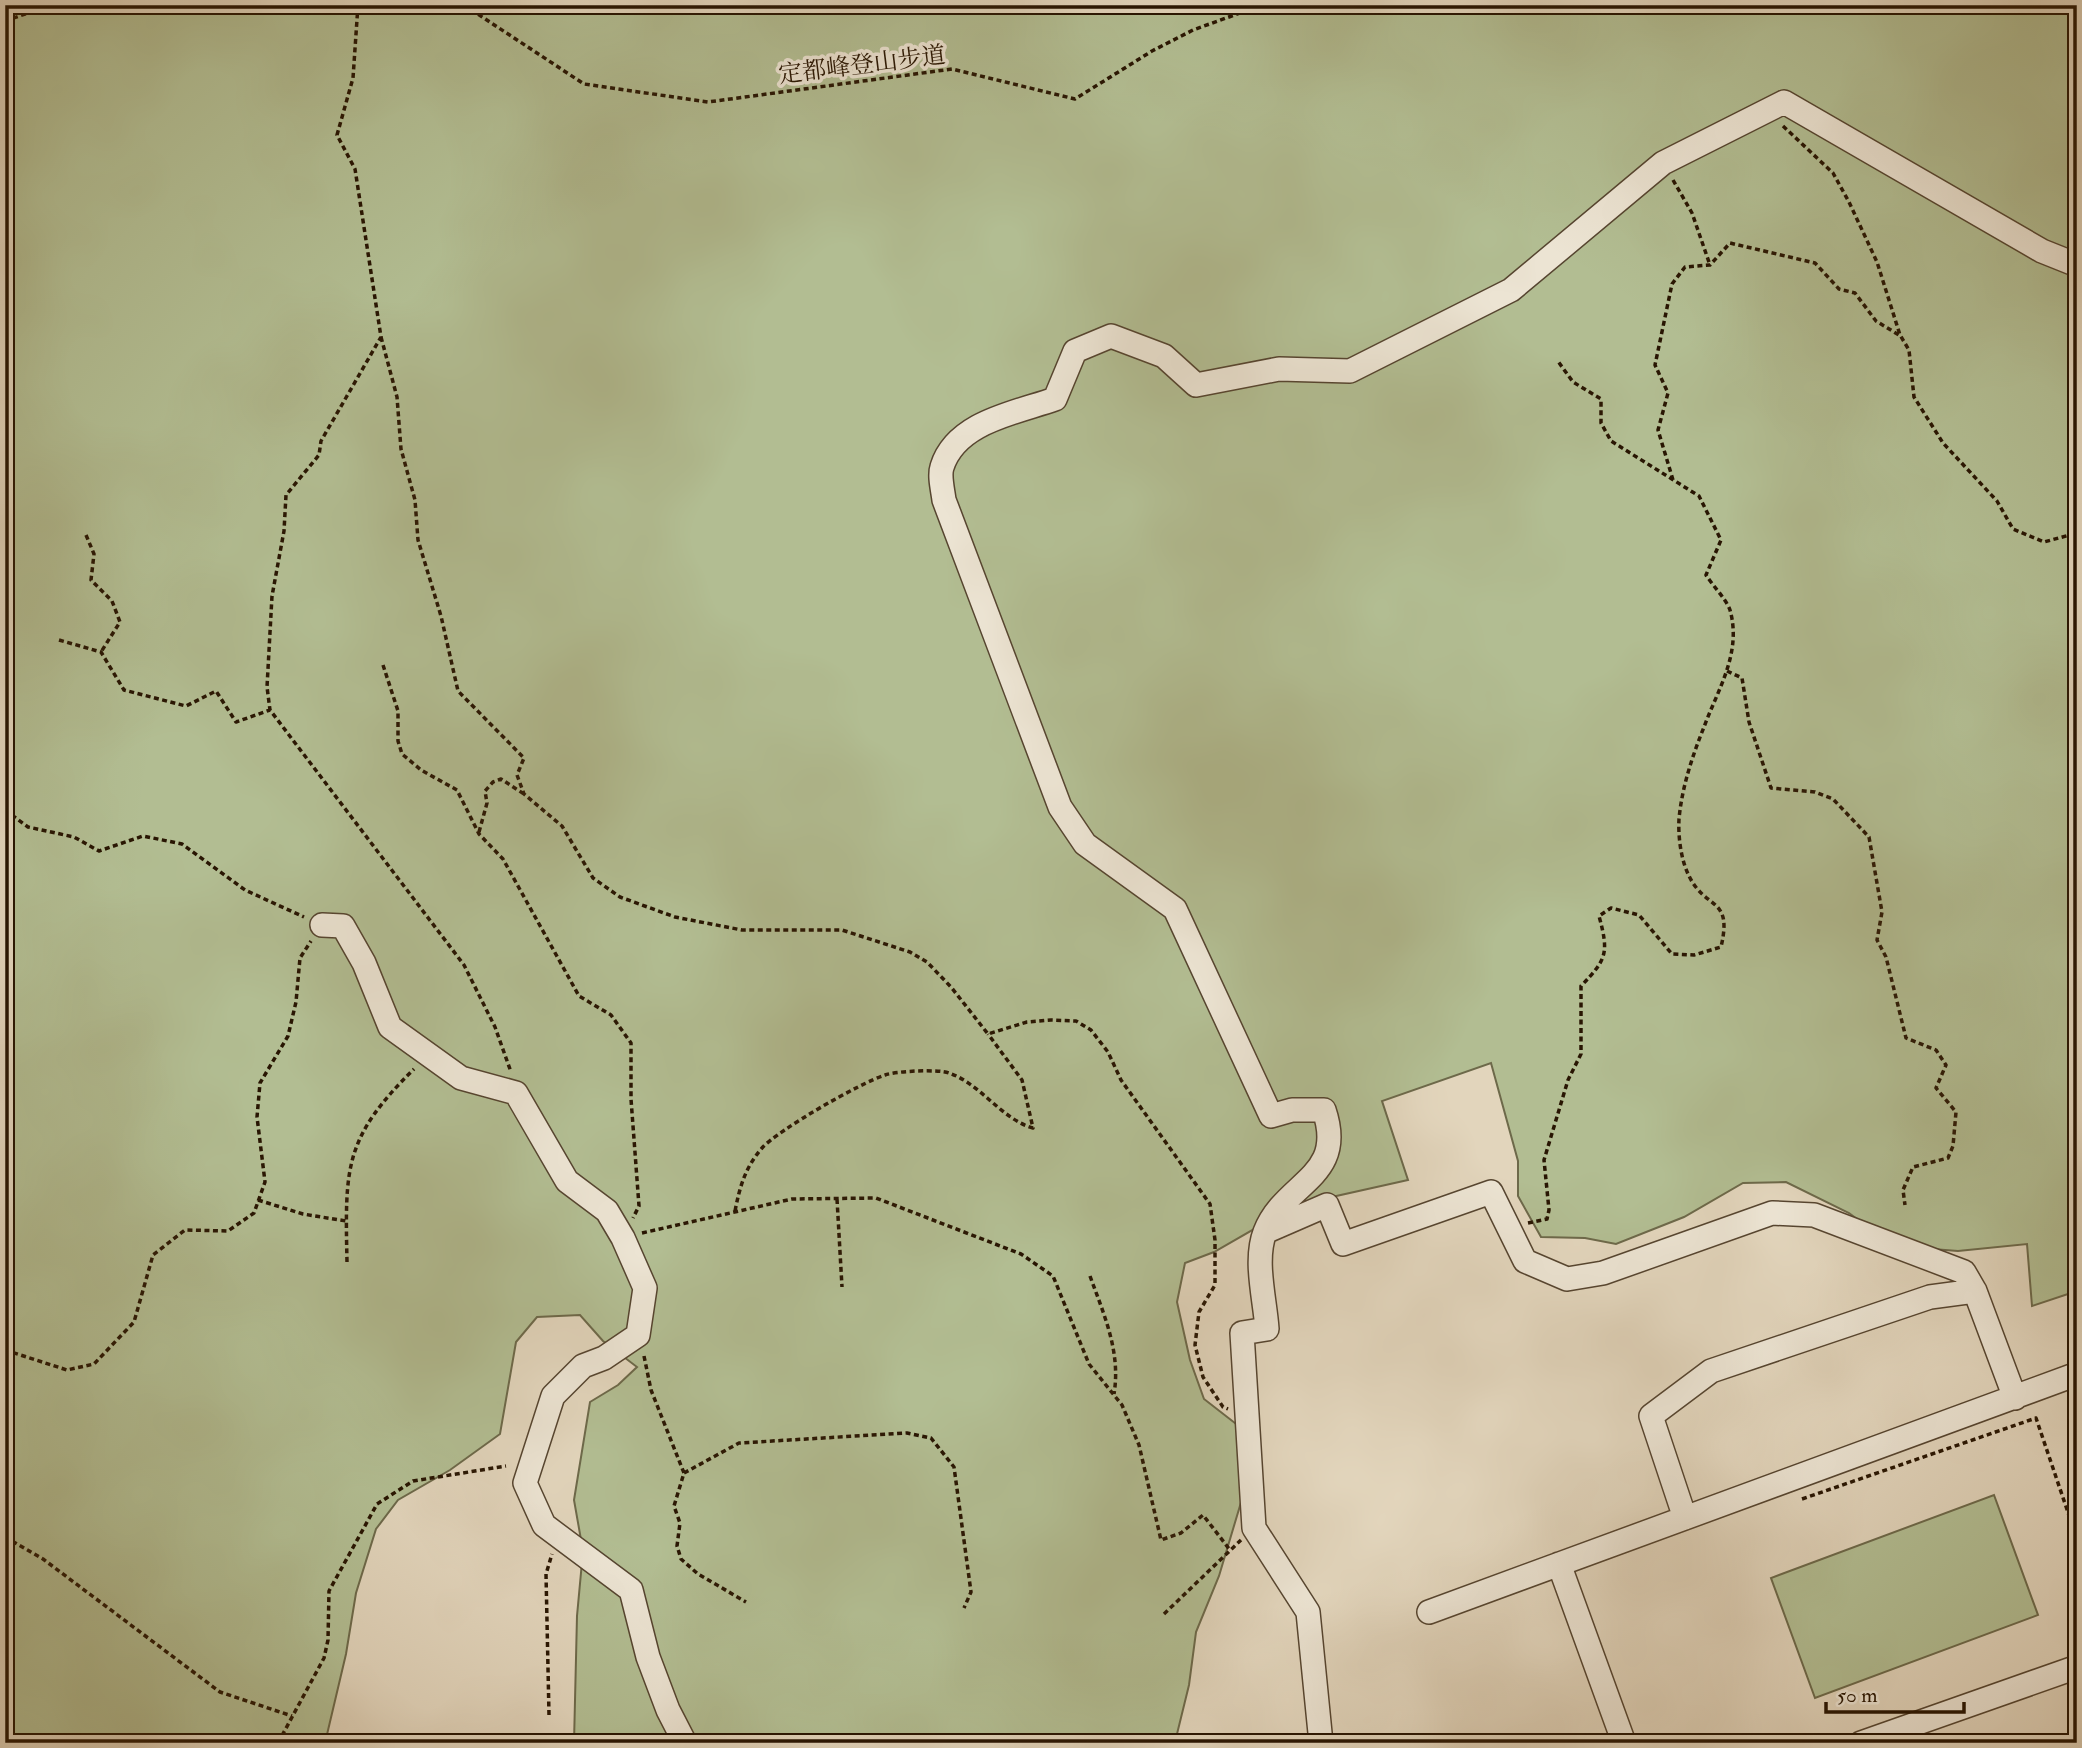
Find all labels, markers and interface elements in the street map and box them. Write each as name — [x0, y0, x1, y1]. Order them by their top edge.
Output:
street label: 定都峰登山步道 — [777, 39, 947, 91]
scale bar — [1826, 1671, 1965, 1715]
text: 50 m — [1837, 1682, 1878, 1709]

